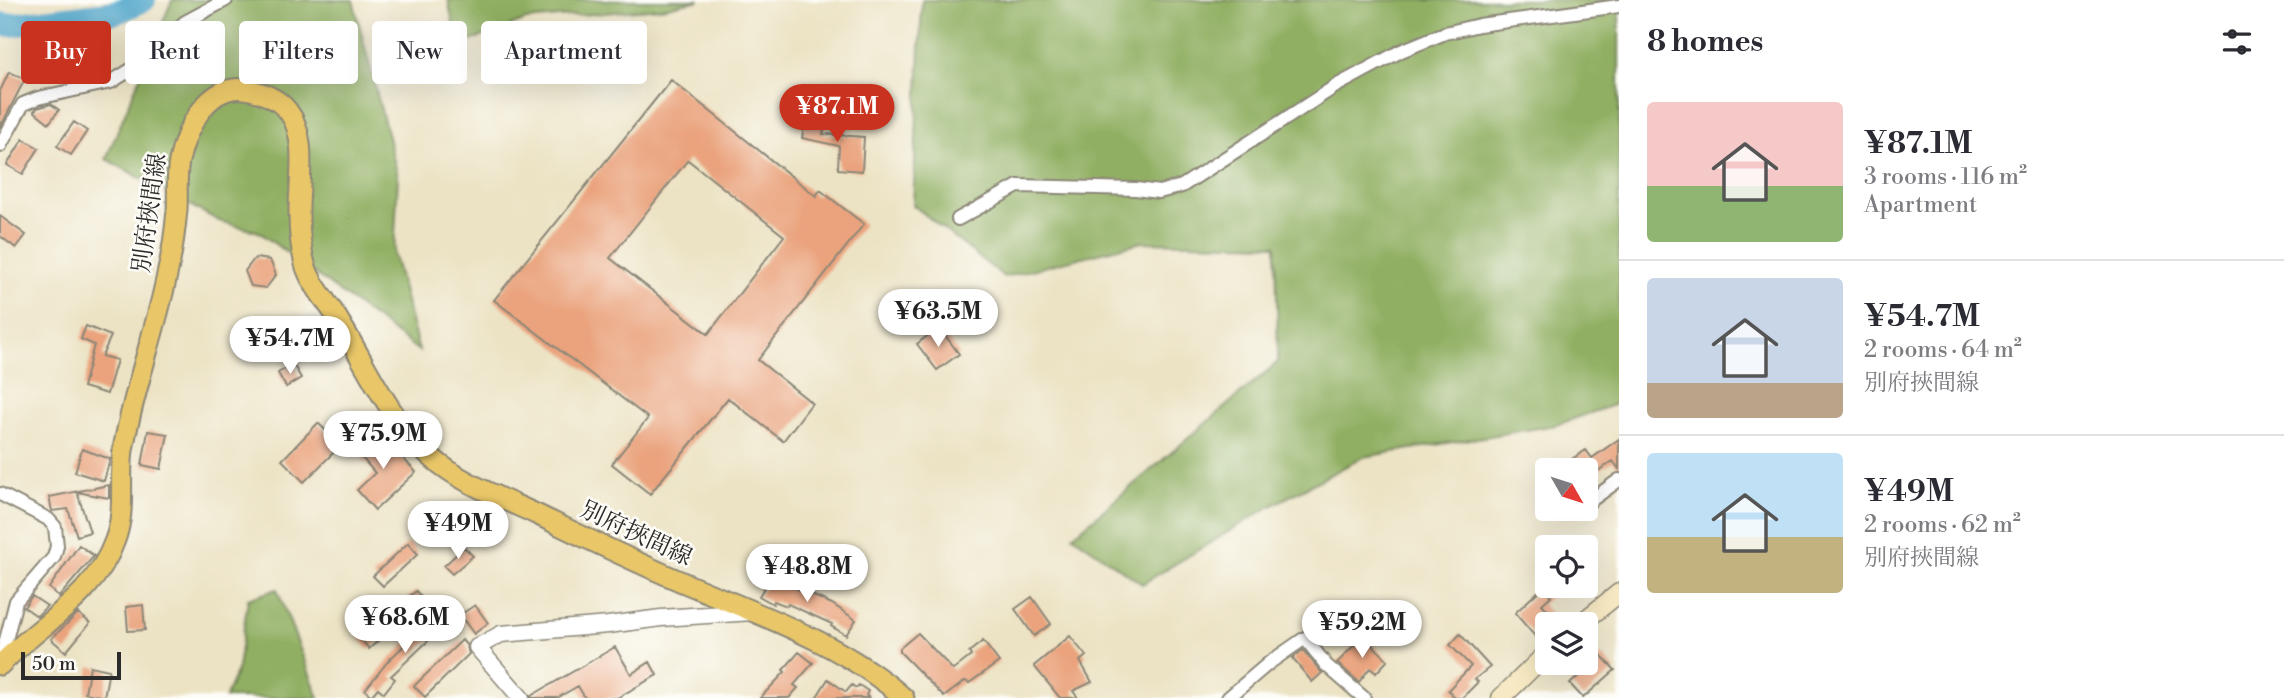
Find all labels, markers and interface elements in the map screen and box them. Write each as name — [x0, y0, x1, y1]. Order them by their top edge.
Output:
chip: Buy — [21, 21, 111, 84]
chip: Rent — [125, 21, 225, 84]
chip: Filters — [239, 21, 358, 84]
chip: New — [372, 21, 467, 84]
chip: Apartment — [481, 21, 647, 84]
text: 8 homes — [1647, 23, 1763, 61]
icon: filters — [2218, 23, 2256, 61]
pin: ¥87.1M — [780, 85, 894, 144]
text: ¥87.1M — [795, 93, 879, 121]
text: ¥87.1M — [1864, 125, 1972, 163]
icon: home — [1703, 130, 1787, 214]
street label: 別府挾間線 — [127, 151, 173, 275]
text: 3 rooms · 116 m² — [1864, 163, 2027, 191]
text: Apartment — [1864, 191, 1977, 219]
pin: ¥63.5M — [881, 290, 995, 349]
text: ¥63.5M — [894, 298, 982, 326]
text: ¥54.7M — [1864, 298, 1980, 336]
icon: home — [1703, 306, 1787, 390]
pin: ¥54.7M — [233, 316, 347, 376]
text: ¥54.7M — [246, 325, 334, 353]
text: 2 rooms · 64 m² — [1864, 336, 2022, 364]
text: 別府挾間線 — [1864, 369, 1979, 397]
pin: ¥75.9M — [326, 412, 440, 471]
text: ¥75.9M — [339, 420, 427, 448]
north arrow — [1535, 458, 1598, 522]
map controls — [1535, 458, 1598, 675]
text: ¥49M — [1864, 473, 1954, 511]
icon: home — [1703, 481, 1787, 565]
street label: 別府挾間線 — [575, 495, 697, 573]
pin: ¥49M — [417, 502, 499, 561]
text: ¥49M — [424, 510, 492, 538]
text: 2 rooms · 62 m² — [1864, 511, 2021, 539]
button: locate — [1535, 535, 1598, 598]
pin: ¥48.8M — [750, 544, 864, 604]
text: 別府挾間線 — [1864, 544, 1979, 572]
text: ¥48.8M — [762, 553, 852, 581]
pin: ¥68.6M — [348, 596, 462, 655]
pin: ¥59.2M — [1305, 600, 1419, 660]
text: ¥68.6M — [361, 604, 449, 632]
text: ¥59.2M — [1318, 609, 1406, 637]
button: layers — [1535, 612, 1598, 675]
scale bar — [21, 649, 121, 681]
text: 50 m — [32, 652, 76, 676]

